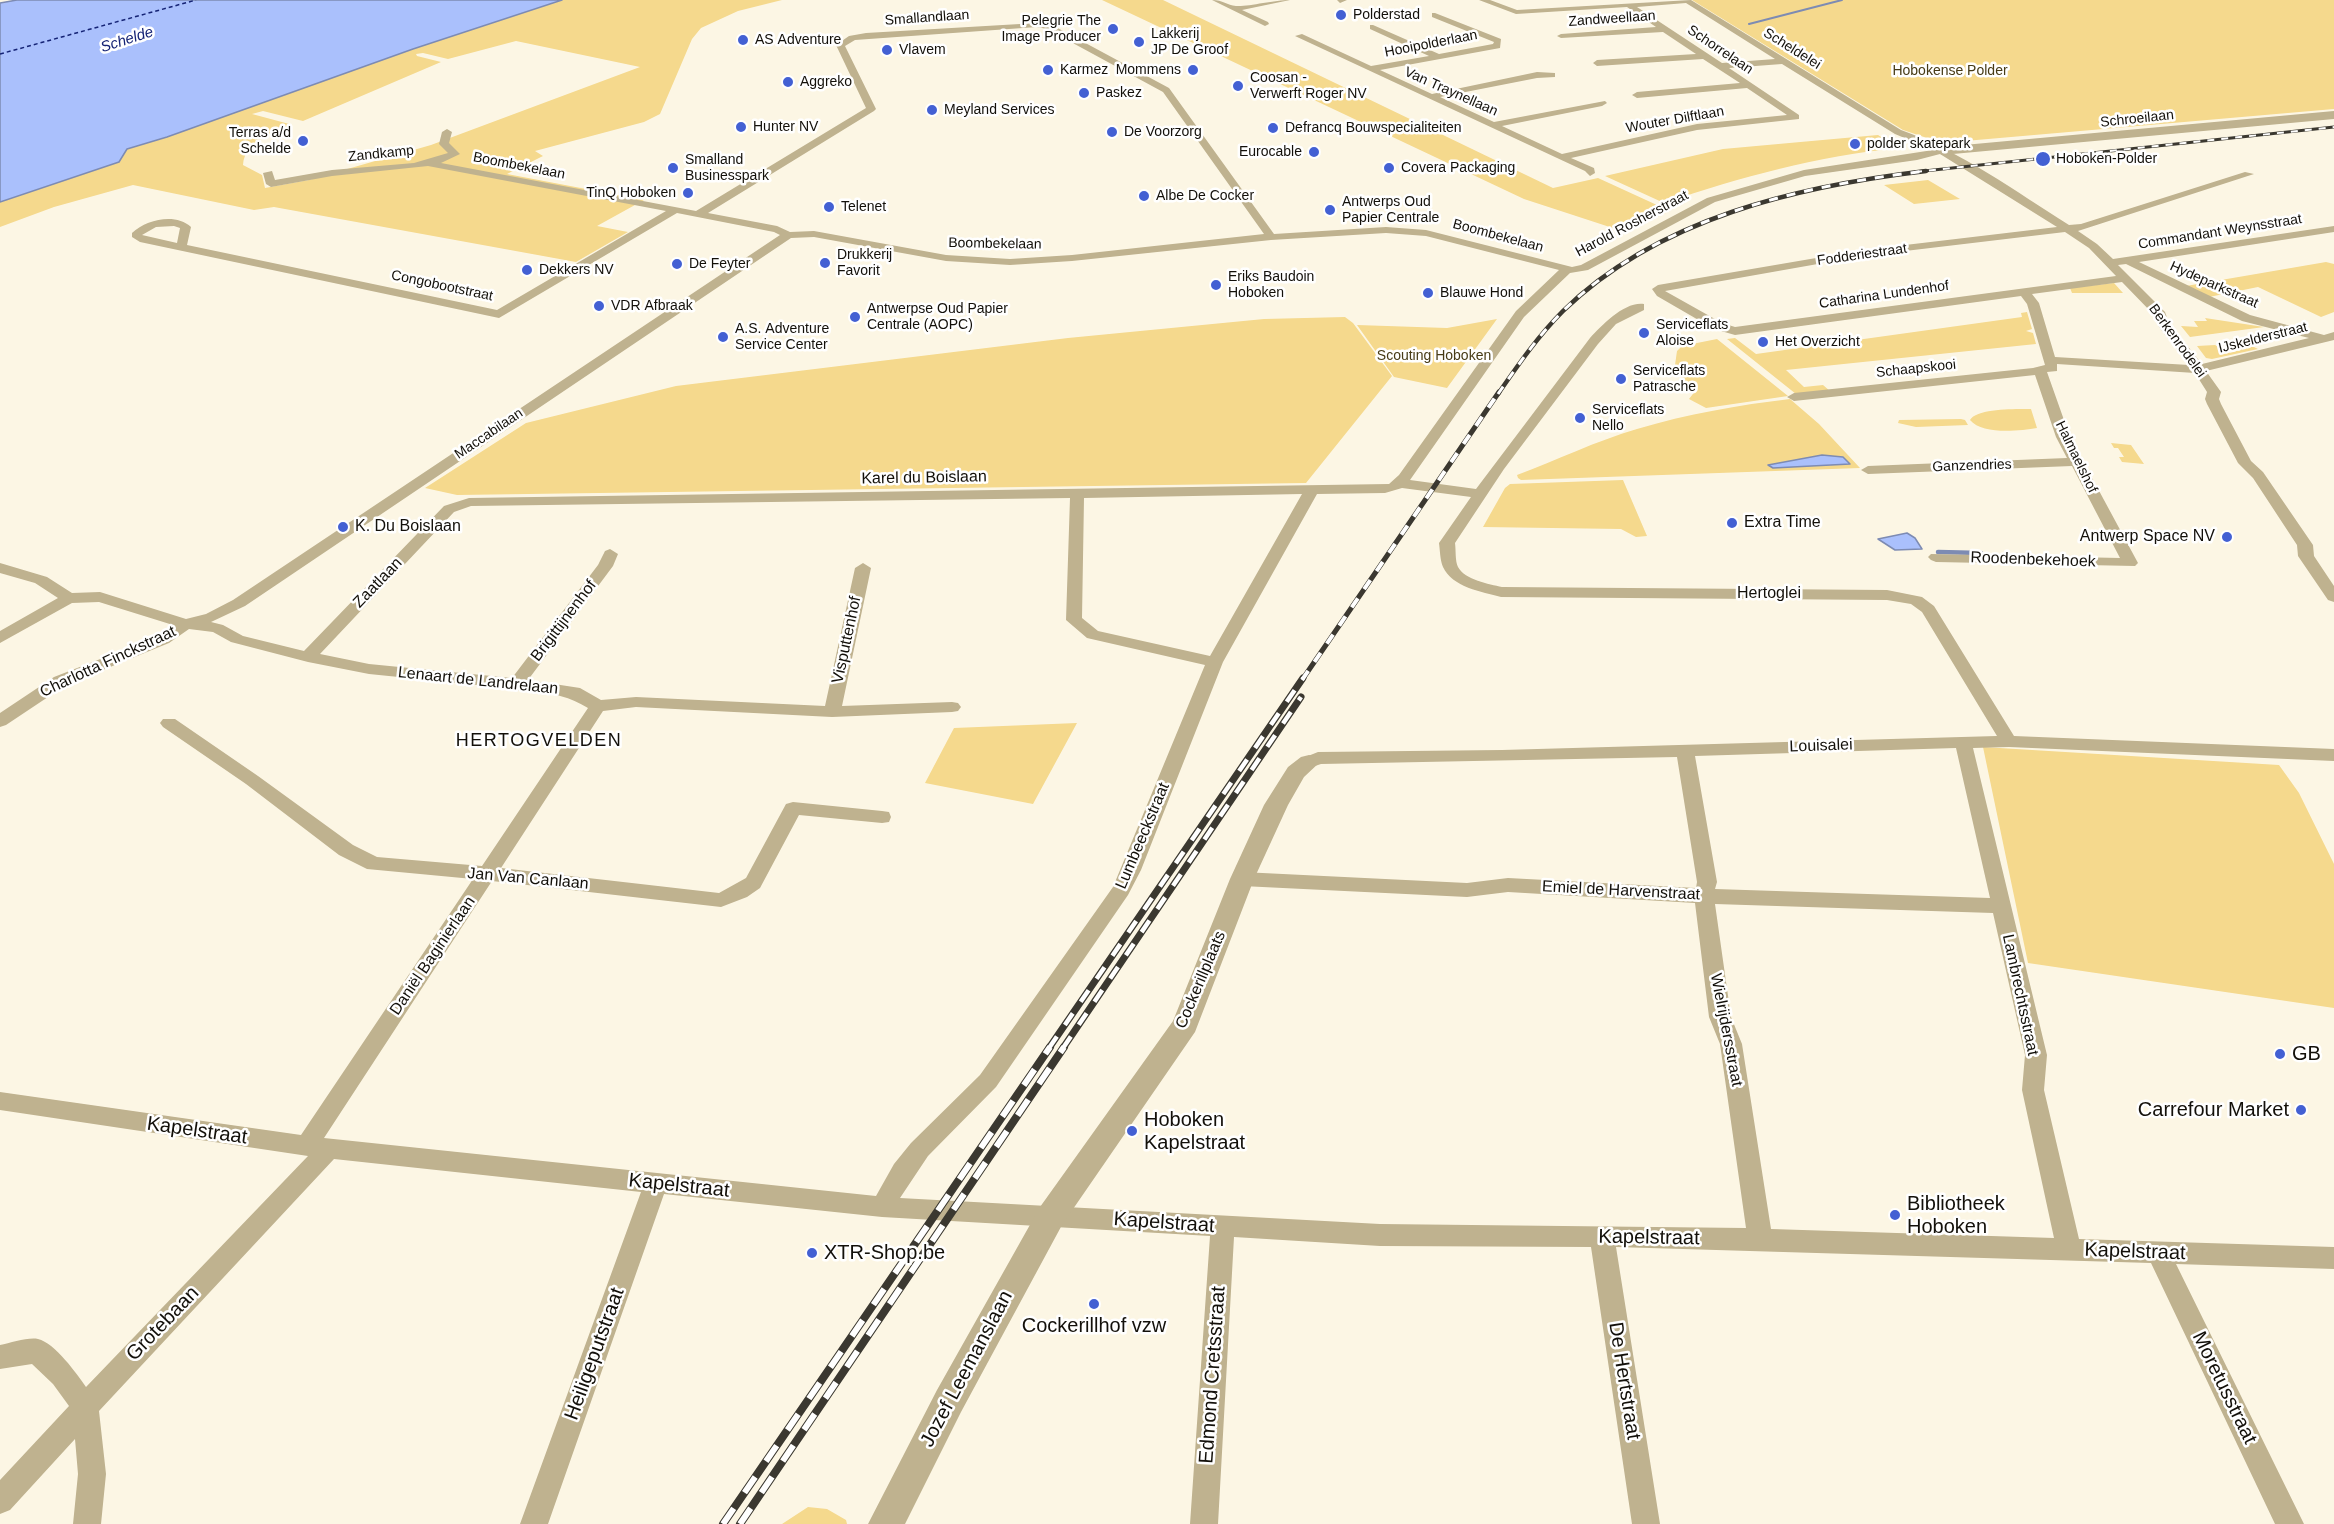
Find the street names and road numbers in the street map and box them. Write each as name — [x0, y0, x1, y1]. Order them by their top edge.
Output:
street label: Smallandlaan — [884, 7, 970, 29]
street label: Zandweellaan — [1568, 8, 1656, 30]
street label: Schorrelaan — [1684, 22, 1756, 78]
street label: Scheldelei — [1760, 25, 1824, 73]
street label: Hooipolderlaan — [1383, 27, 1479, 61]
street label: Van Traynellaan — [1402, 64, 1500, 120]
street label: Wouter Dilftlaan — [1625, 103, 1725, 137]
street label: Schroeilaan — [2099, 107, 2175, 131]
street label: Zandkamp — [347, 142, 415, 166]
street label: Boombekelaan — [472, 149, 566, 183]
street label: Harold Rosherstraat — [1573, 187, 1691, 261]
street label: Commandant Weynsstraat — [2137, 211, 2303, 253]
street label: Boombekelaan — [1451, 216, 1545, 256]
street label: Boombekelaan — [948, 235, 1042, 253]
street label: Fodderiestraat — [1816, 240, 1908, 270]
street label: Hydeparkstraat — [2167, 258, 2261, 312]
street label: Congobootstraat — [390, 267, 494, 305]
street label: Catharina Lundenhof — [1818, 278, 1950, 312]
street label: Berkenrodelei — [2145, 301, 2209, 381]
street label: IJskelderstraat — [2217, 319, 2309, 357]
street label: Schaapskooi — [1875, 356, 1957, 382]
street label: Maccabilaan — [452, 405, 526, 463]
street label: Halmaelshof — [2051, 418, 2101, 496]
street label: Ganzendries — [1932, 456, 2012, 476]
street label: Karel du Boislaan — [861, 467, 987, 489]
street label: Roodenbekehoek — [1970, 548, 2096, 572]
street label: Zaatlaan — [349, 554, 407, 612]
street label: Brigittijnenhof — [527, 577, 601, 665]
street label: Hertoglei — [1737, 584, 1801, 604]
street label: Visputtenhof — [828, 595, 866, 685]
street label: Charlotta Finckstraat — [37, 622, 179, 702]
street label: Lenaart de Landrelaan — [397, 663, 559, 699]
street label: Louisalei — [1789, 735, 1853, 757]
street label: Lumbeeckstraat — [1112, 780, 1174, 892]
street label: Jan Van Canlaan — [467, 864, 589, 894]
street label: Emiel de Harvenstraat — [1541, 877, 1701, 905]
street label: Daniël Baginierlaan — [386, 893, 480, 1019]
street label: Cockerillplaats — [1172, 928, 1230, 1032]
street label: Lambrechtsstraat — [1998, 933, 2042, 1057]
street label: Wielrijdersstraat — [1706, 972, 1746, 1088]
street label: Kapelstraat — [145, 1112, 249, 1150]
street label: Kapelstraat — [627, 1169, 731, 1203]
street label: Kapelstraat — [1113, 1208, 1215, 1238]
street label: Kapelstraat — [1598, 1225, 1700, 1251]
street label: Kapelstraat — [2084, 1238, 2186, 1266]
street label: Grotebaan — [122, 1282, 204, 1366]
street label: Heiligeputstraat — [560, 1285, 630, 1423]
street label: Edmond Cretsstraat — [1195, 1285, 1231, 1465]
street label: Jozef Leemanslaan — [916, 1287, 1018, 1451]
street label: De Hertstraat — [1603, 1320, 1645, 1442]
street label: Moretusstraat — [2186, 1328, 2262, 1448]

